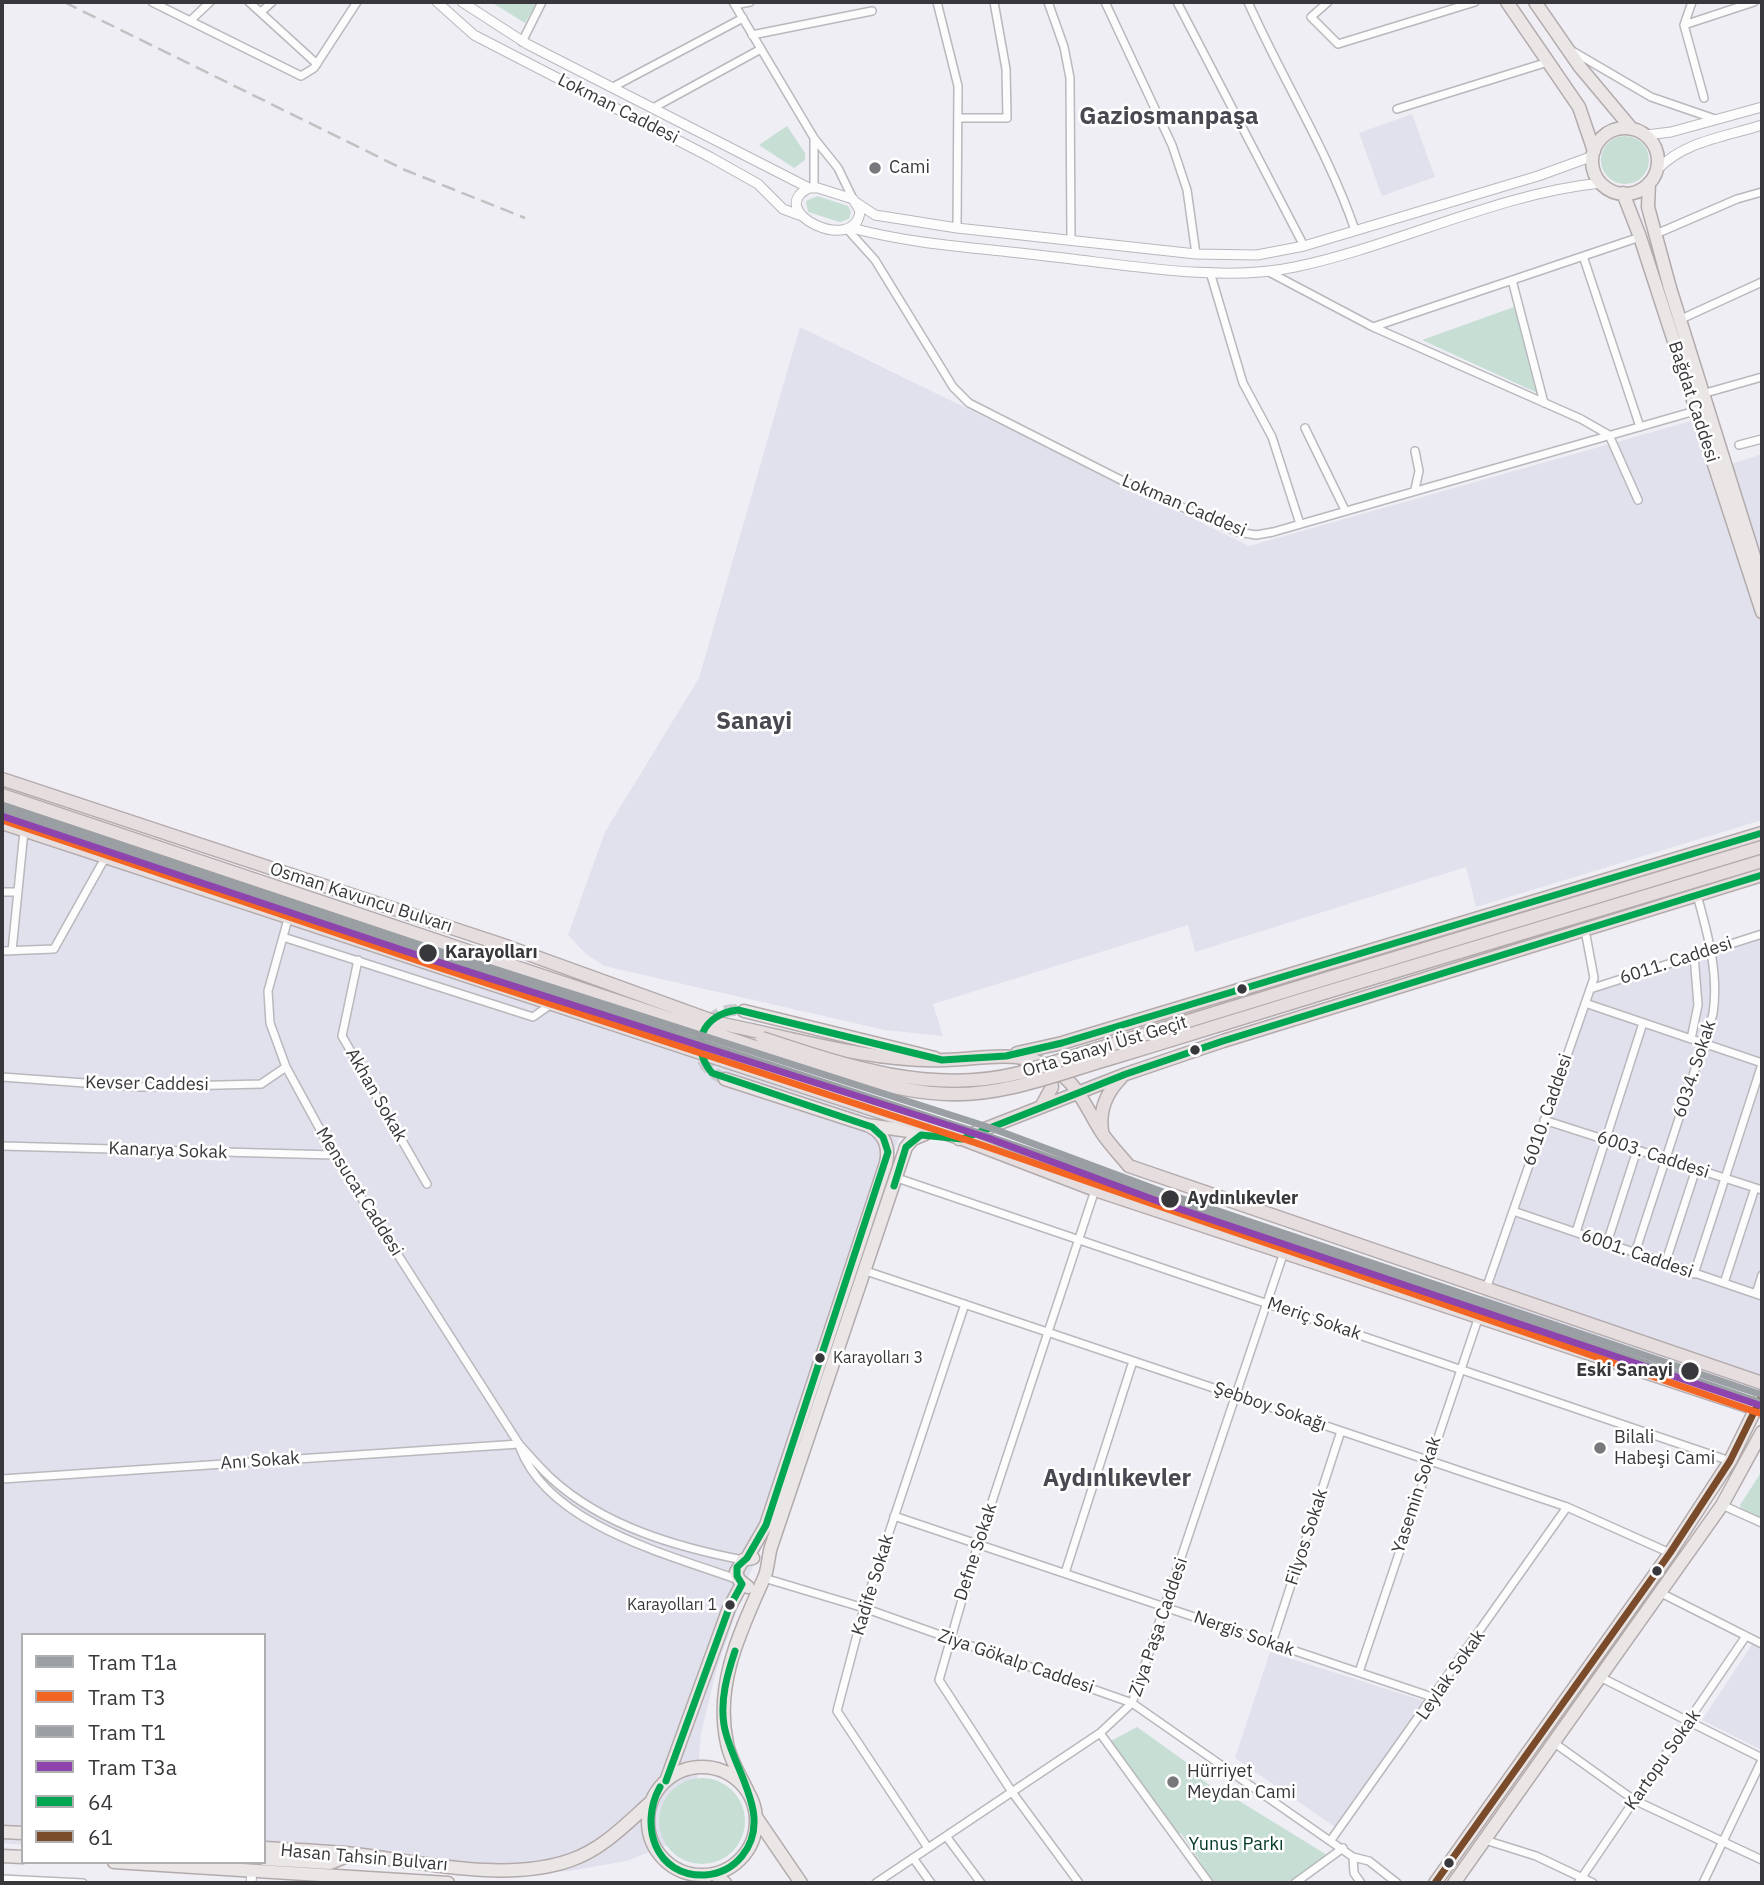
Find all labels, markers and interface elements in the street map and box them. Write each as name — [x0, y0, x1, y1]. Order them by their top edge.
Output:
street label: Lokman Caddesi — [554, 69, 682, 149]
district label: Gaziosmanpaşa — [1079, 103, 1259, 131]
place label: Cami — [889, 157, 930, 179]
marker: Cami — [867, 160, 883, 176]
street label: Bağdat Caddesi — [1663, 339, 1723, 465]
street label: Lokman Caddesi — [1119, 470, 1249, 542]
district label: Sanayi — [716, 708, 792, 736]
street label: Osman Kavuncu Bulvarı — [267, 858, 455, 938]
street label: 6011. Caddesi — [1617, 933, 1735, 989]
marker: Karayolları — [417, 942, 439, 964]
place label: Karayolları — [445, 942, 538, 964]
unlabelled marker — [1235, 982, 1249, 996]
street label: Orta Sanayi Üst Geçit — [1020, 1012, 1190, 1082]
street label: 6034. Sokak — [1669, 1017, 1721, 1121]
unlabelled marker — [1188, 1043, 1202, 1057]
street label: Akhan Sokak — [341, 1044, 411, 1146]
street label: 6010. Caddesi — [1519, 1051, 1577, 1169]
street label: Kevser Caddesi — [85, 1072, 209, 1096]
street label: Mensucat Caddesi — [311, 1124, 407, 1260]
street label: 6003. Caddesi — [1594, 1127, 1712, 1183]
street label: Kanarya Sokak — [108, 1138, 228, 1164]
marker: Aydınlıkevler — [1159, 1188, 1181, 1210]
place label: Aydınlıkevler — [1187, 1188, 1298, 1210]
street label: 6001. Caddesi — [1578, 1225, 1696, 1283]
street label: Meriç Sokak — [1264, 1293, 1364, 1345]
place label: Karayolları 3 — [833, 1348, 923, 1368]
marker: Karayolları 3 — [813, 1351, 827, 1365]
place label: Eski Sanayi — [1576, 1360, 1673, 1382]
marker: Eski Sanayi — [1679, 1360, 1701, 1382]
street label: Şebboy Sokağı — [1211, 1378, 1329, 1436]
place label: Bilali Habeşi Cami — [1614, 1427, 1715, 1470]
street label: Yasemin Sokak — [1388, 1434, 1446, 1556]
marker: Bilali Habeşi Cami — [1592, 1440, 1608, 1456]
street label: Anı Sokak — [220, 1447, 300, 1475]
district label: Aydınlıkevler — [1043, 1465, 1191, 1493]
street label: Filyos Sokak — [1281, 1486, 1333, 1588]
street label: Defne Sokak — [950, 1501, 1002, 1603]
street label: Kadife Sokak — [847, 1532, 899, 1638]
street label: Ziya Paşa Caddesi — [1125, 1555, 1193, 1699]
unlabelled marker — [1650, 1564, 1664, 1578]
place label: Karayolları 1 — [627, 1595, 717, 1615]
marker: Karayolları 1 — [723, 1598, 737, 1612]
street label: Nergis Sokak — [1191, 1607, 1297, 1661]
street label: Ziya Gökalp Caddesi — [935, 1625, 1097, 1699]
street label: Leylak Sokak — [1412, 1626, 1490, 1724]
legend — [21, 1633, 266, 1864]
text: Tram T1a — [88, 1648, 177, 1676]
text: Tram T3 — [88, 1683, 166, 1711]
street label: Kartopu Sokak — [1620, 1706, 1706, 1814]
text: Tram T1 — [88, 1718, 166, 1746]
text: Tram T3a — [88, 1753, 177, 1781]
place label: Hürriyet Meydan Cami — [1187, 1761, 1296, 1803]
marker: Hürriyet Meydan Cami — [1165, 1774, 1181, 1790]
text: 64 — [88, 1788, 113, 1816]
text: 61 — [88, 1823, 113, 1851]
park label: Yunus Parkı — [1189, 1834, 1283, 1856]
street label: Hasan Tahsin Bulvarı — [279, 1840, 449, 1876]
unlabelled marker — [1442, 1856, 1456, 1870]

